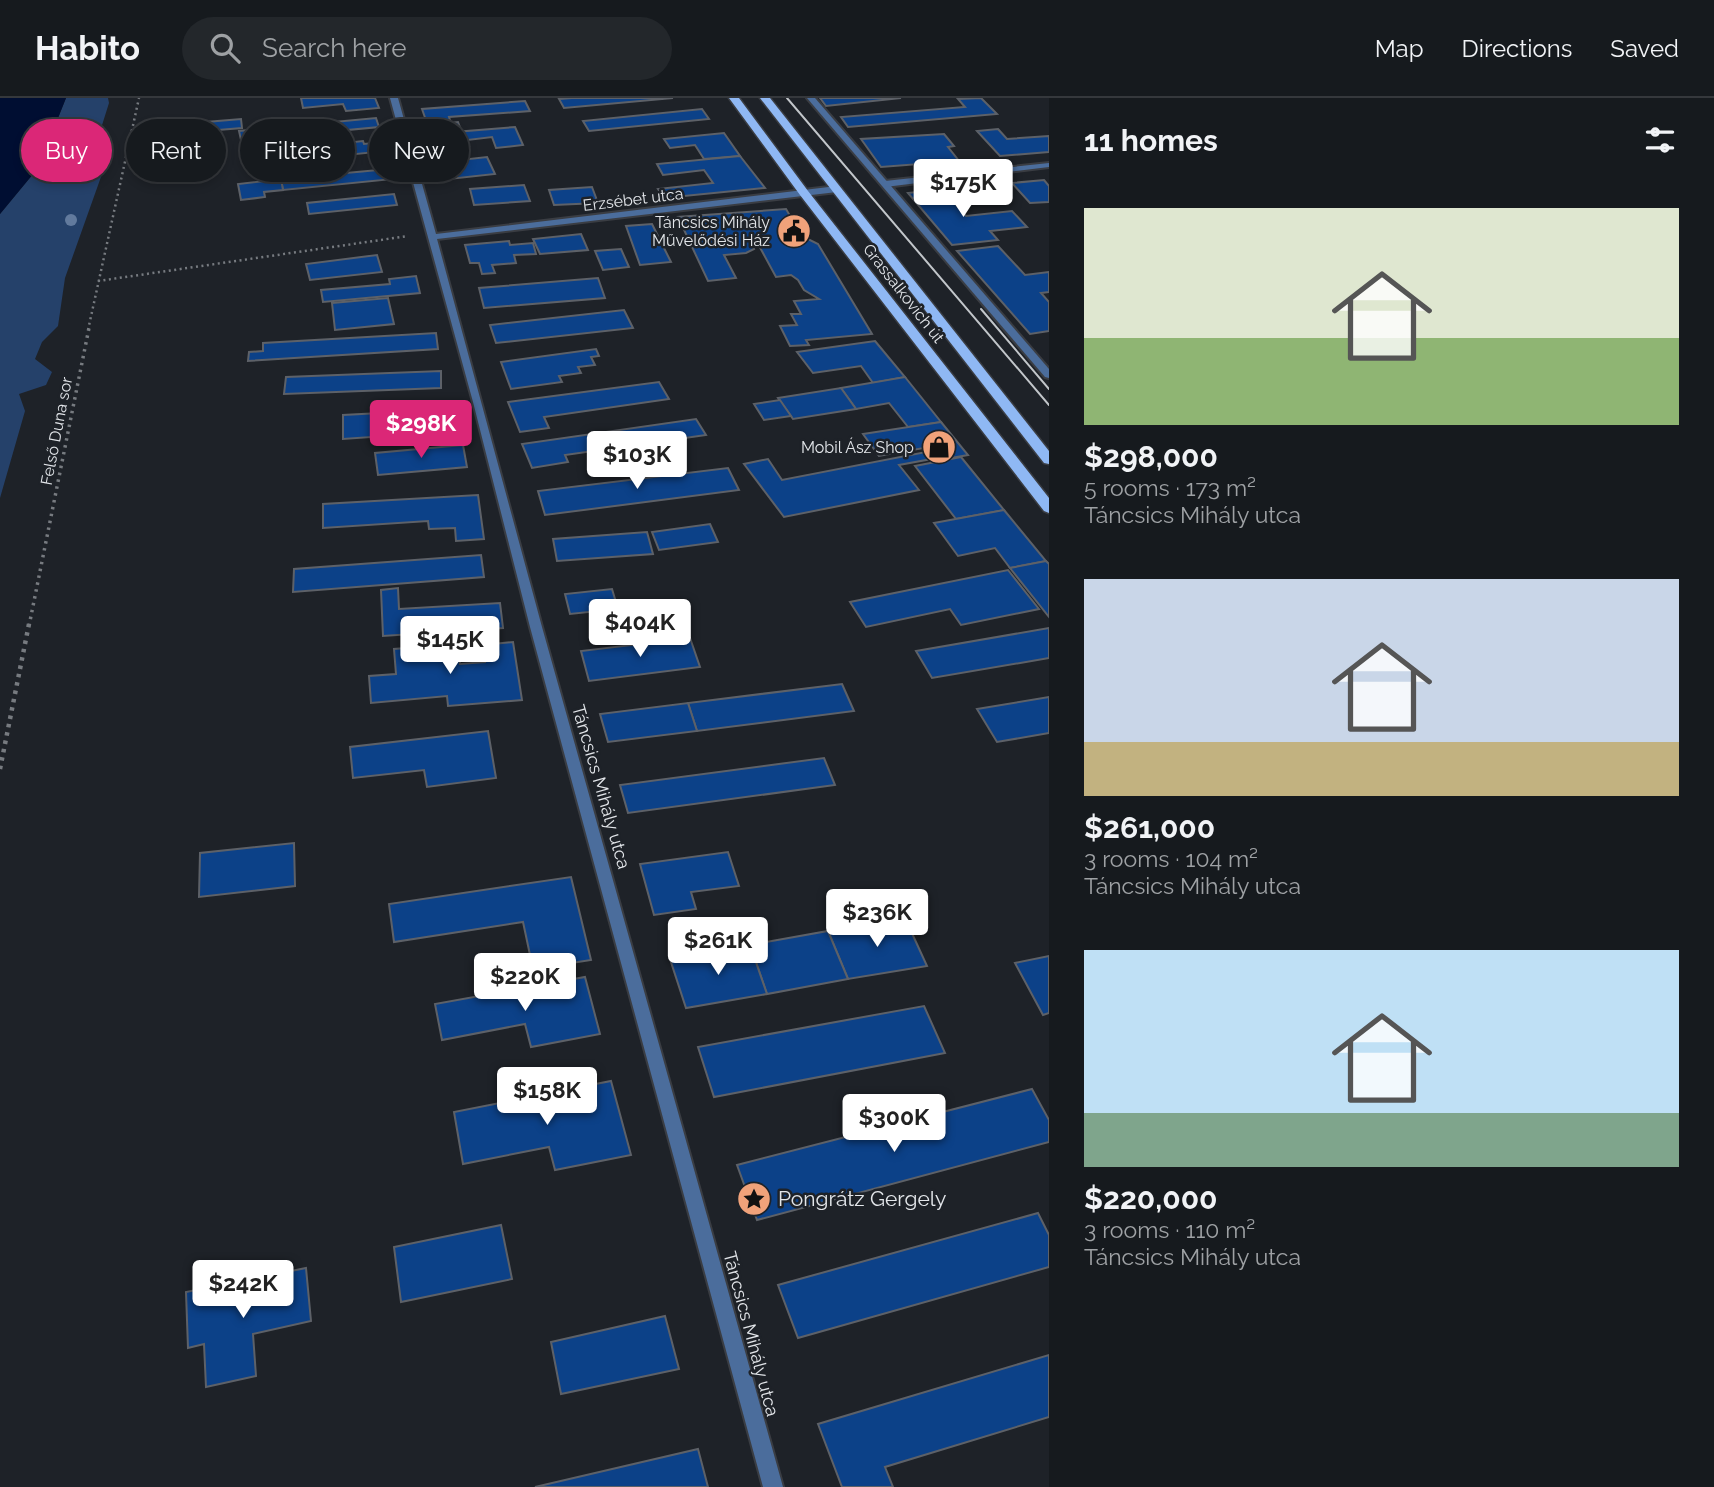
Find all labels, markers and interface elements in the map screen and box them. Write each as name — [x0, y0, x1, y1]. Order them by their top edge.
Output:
search box — [182, 17, 672, 80]
text: Habito — [35, 29, 140, 68]
icon: search — [206, 29, 244, 67]
text: Search here — [262, 33, 406, 63]
text: Map — [1375, 34, 1424, 63]
text: Directions — [1462, 34, 1572, 63]
text: Saved — [1610, 34, 1679, 63]
chip: Buy — [21, 119, 112, 182]
chip: Rent — [126, 119, 226, 182]
chip: Filters — [240, 119, 355, 182]
chip: New — [369, 119, 469, 182]
icon: filters — [1641, 121, 1679, 159]
text: 11 homes — [1084, 123, 1218, 158]
pin: $175K — [914, 159, 1012, 219]
text: $175K — [930, 168, 996, 195]
street label: Erzsébet utca — [582, 184, 684, 215]
public building icon: Táncsics Mihály Művelődési Ház — [775, 212, 813, 250]
place label: Táncsics Mihály Művelődési Ház — [652, 213, 770, 250]
street label: Grassalkovich út — [859, 240, 949, 347]
icon: home — [1319, 253, 1445, 379]
street label: Felső Duna sor — [37, 375, 76, 487]
pin: $298K — [372, 400, 470, 460]
text: $298K — [386, 409, 456, 436]
shop icon: Mobil Ász Shop — [920, 428, 958, 466]
pin: $103K — [588, 432, 686, 491]
place label: Mobil Ász Shop — [801, 437, 914, 457]
text: $298,000 — [1084, 439, 1218, 474]
text: $103K — [603, 440, 671, 467]
text: 5 rooms · 173 m² — [1084, 474, 1256, 501]
text: Táncsics Mihály utca — [1084, 501, 1301, 528]
pin: $404K — [591, 600, 689, 659]
text: $404K — [605, 608, 675, 635]
pin: $145K — [401, 616, 499, 676]
icon: home — [1319, 624, 1445, 750]
text: $145K — [416, 625, 484, 652]
street label: Táncsics Mihály utca — [568, 702, 635, 871]
text: $261,000 — [1084, 810, 1215, 845]
text: 3 rooms · 104 m² — [1084, 845, 1258, 872]
text: Táncsics Mihály utca — [1084, 872, 1301, 899]
pin: $236K — [828, 890, 926, 949]
text: $236K — [842, 898, 912, 925]
pin: $261K — [669, 918, 767, 977]
text: $261K — [684, 926, 752, 953]
pin: $220K — [476, 954, 574, 1013]
text: $220K — [490, 962, 560, 989]
icon: home — [1319, 995, 1445, 1121]
pin: $158K — [498, 1068, 596, 1127]
text: $158K — [513, 1076, 581, 1103]
pin: $300K — [845, 1094, 943, 1154]
text: $300K — [859, 1103, 929, 1130]
place icon: Pongrátz Gergely — [735, 1180, 773, 1218]
text: $220,000 — [1084, 1181, 1218, 1216]
place label: Pongrátz Gergely — [778, 1186, 946, 1211]
text: 3 rooms · 110 m² — [1084, 1216, 1255, 1243]
text: Táncsics Mihály utca — [1084, 1243, 1301, 1270]
street label: Táncsics Mihály utca — [719, 1249, 784, 1419]
pin: $242K — [194, 1260, 292, 1320]
text: $242K — [208, 1269, 278, 1296]

